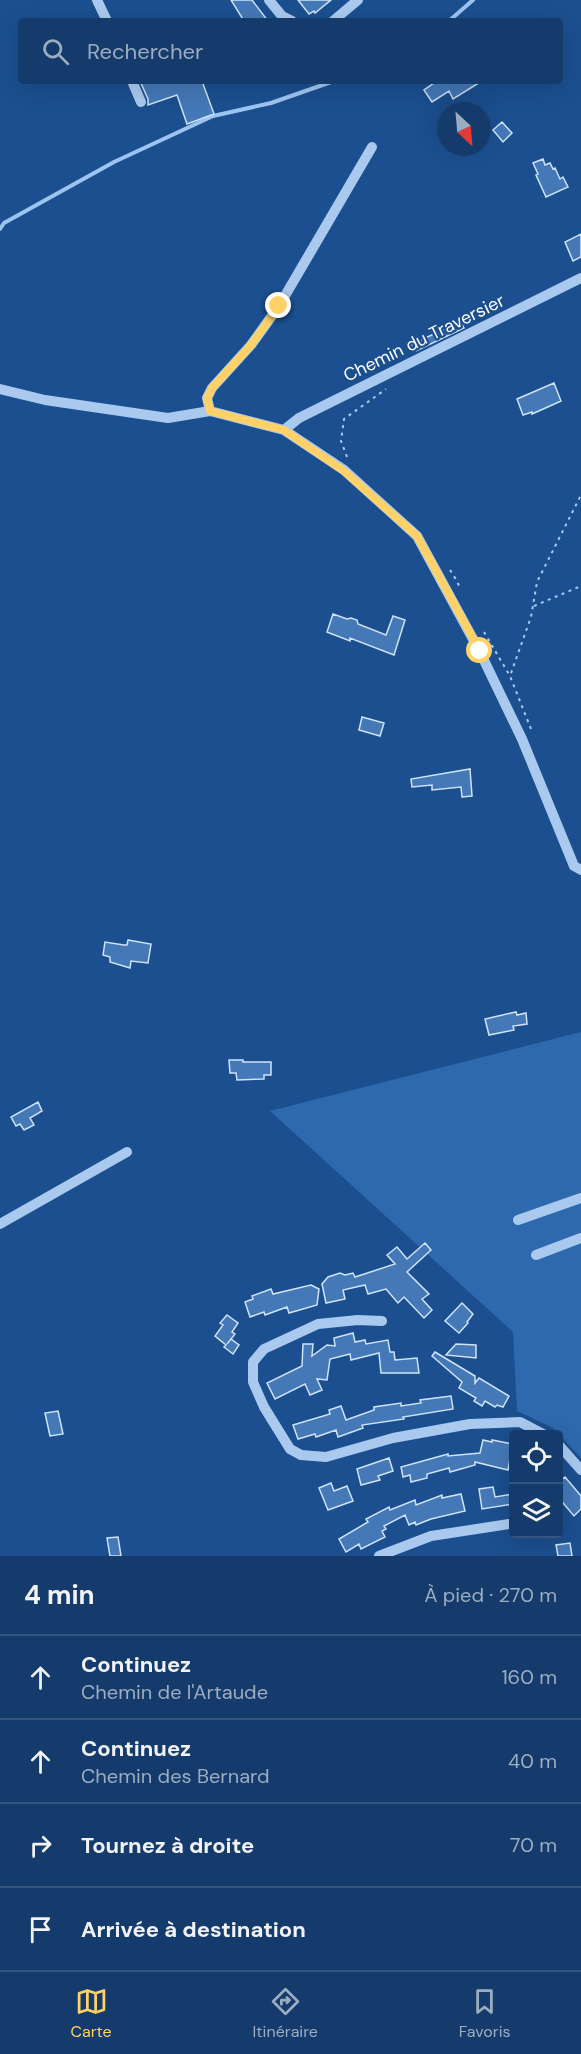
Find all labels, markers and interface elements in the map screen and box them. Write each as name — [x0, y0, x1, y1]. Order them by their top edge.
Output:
search box — [18, 18, 563, 84]
icon: search — [39, 35, 72, 68]
text: Rechercher — [87, 37, 203, 66]
north arrow — [437, 102, 491, 156]
street label: Chemin du Traversier — [339, 288, 509, 388]
route end — [265, 292, 291, 318]
route start — [466, 637, 492, 663]
map controls — [509, 1430, 563, 1538]
button: locate — [509, 1430, 563, 1484]
button: layers — [509, 1484, 563, 1538]
text: 4 min — [24, 1578, 95, 1612]
text: À pied · 270 m — [424, 1582, 557, 1608]
text: Continuez — [81, 1650, 191, 1679]
icon: ahead — [24, 1661, 57, 1694]
text: 160 m — [501, 1664, 557, 1690]
text: Chemin de l'Artaude — [81, 1679, 268, 1705]
text: Continuez — [81, 1734, 191, 1763]
icon: ahead — [24, 1745, 57, 1778]
text: 40 m — [508, 1748, 557, 1774]
text: Chemin des Bernard — [81, 1763, 270, 1789]
icon: right — [24, 1829, 57, 1862]
text: Tournez à droite — [81, 1831, 254, 1860]
text: 70 m — [510, 1832, 557, 1858]
icon: arrive — [24, 1913, 57, 1946]
text: Arrivée à destination — [81, 1915, 306, 1944]
tab: Carte — [70, 1985, 112, 2042]
tab: Itinéraire — [253, 1985, 318, 2042]
tab: Favoris — [459, 1985, 511, 2042]

